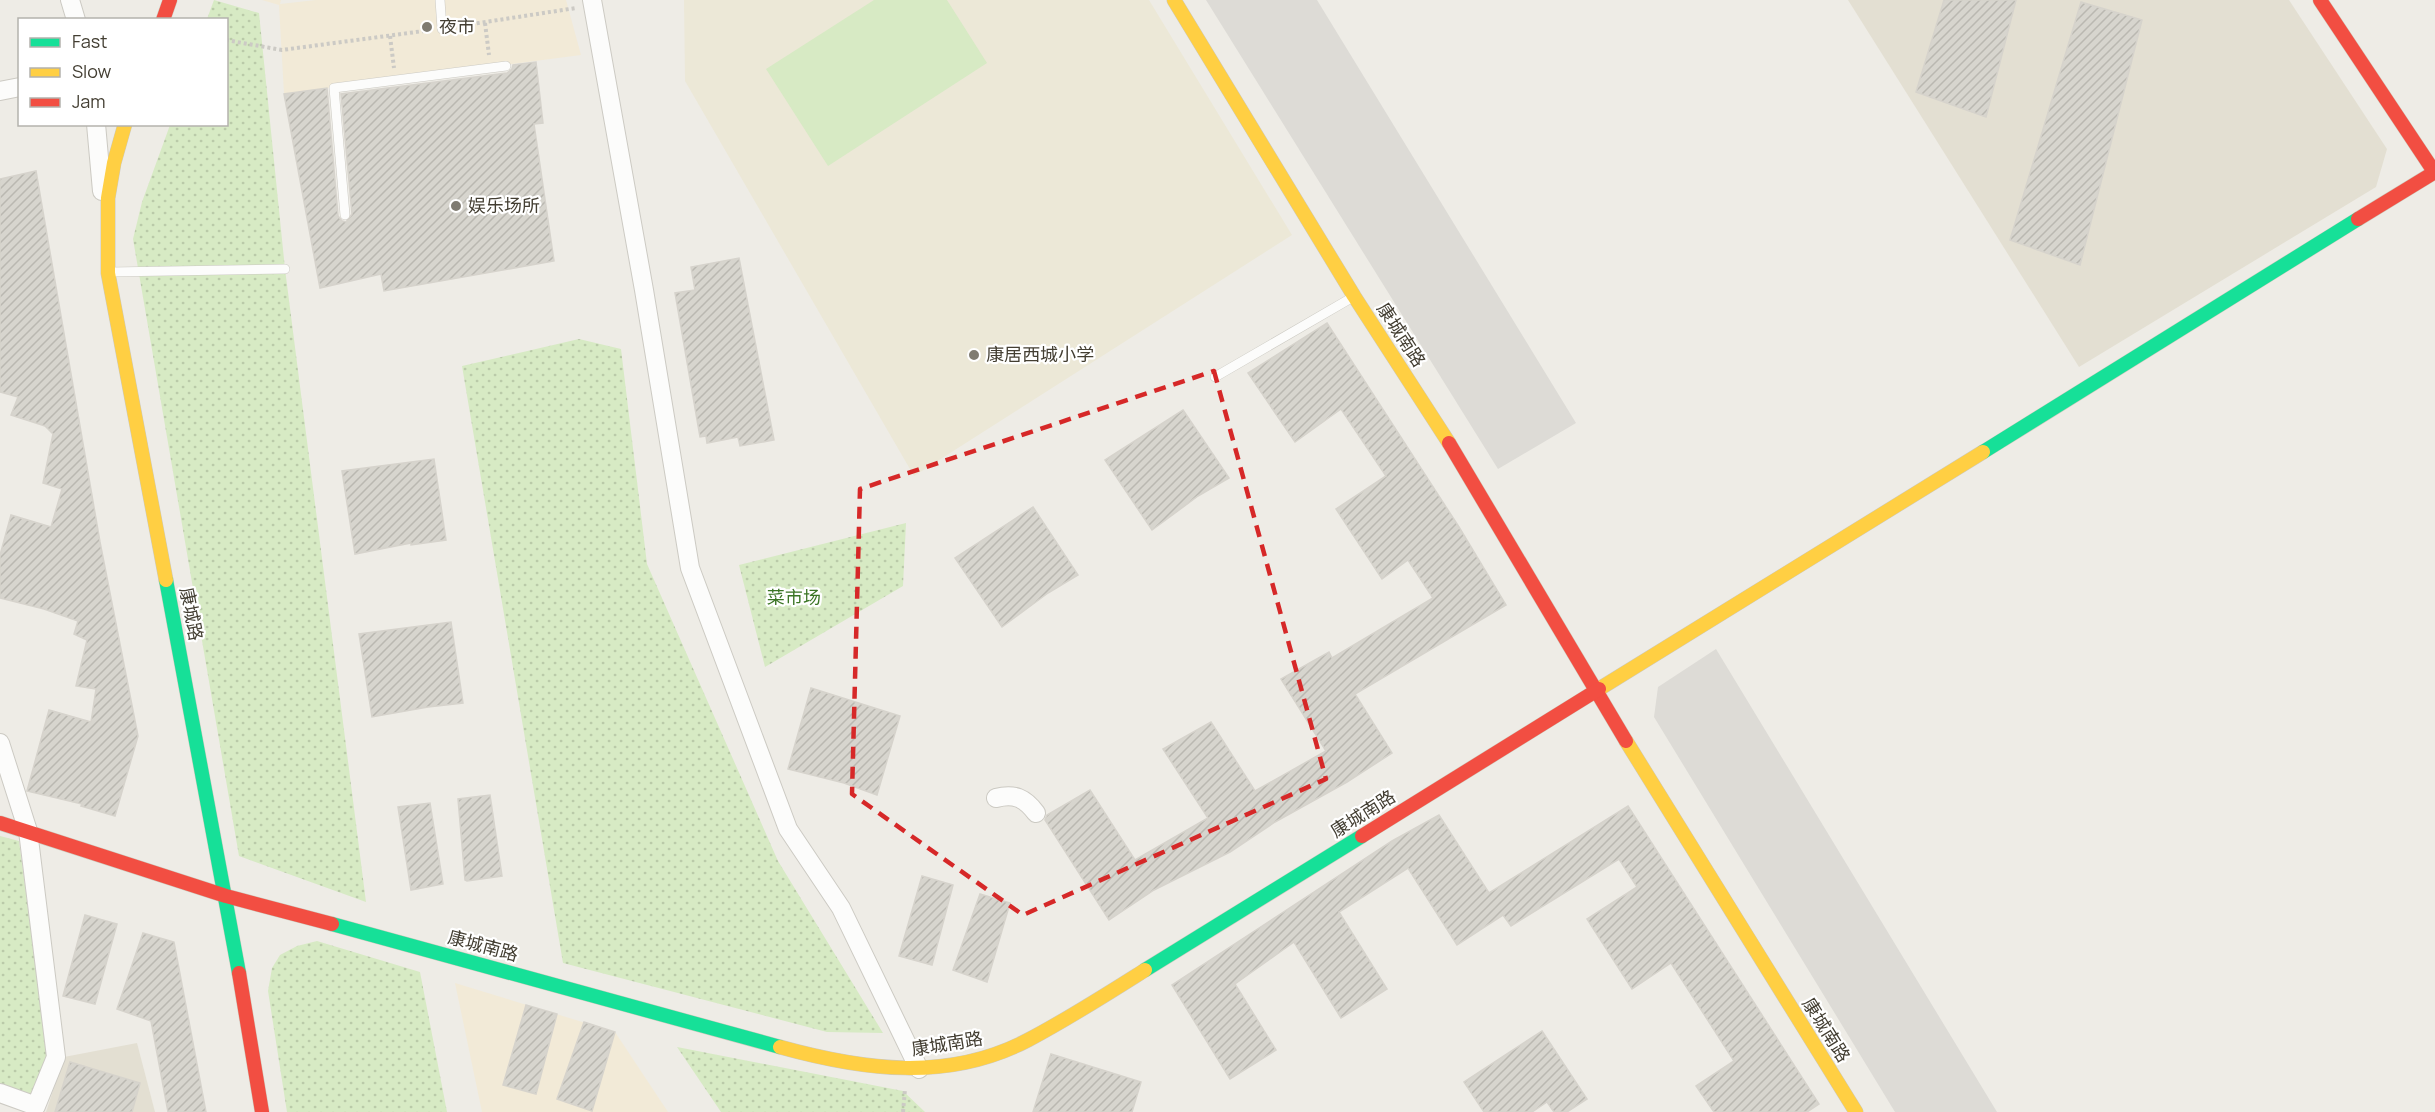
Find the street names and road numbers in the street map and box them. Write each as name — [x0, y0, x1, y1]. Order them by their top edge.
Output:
street label: 康城南路 — [1372, 298, 1432, 371]
street label: 康城路 — [175, 585, 209, 643]
street label: 康城南路 — [1326, 784, 1399, 842]
street label: 康城南路 — [445, 924, 521, 966]
street label: 康城南路 — [1798, 993, 1856, 1066]
street label: 康城南路 — [909, 1026, 984, 1060]

